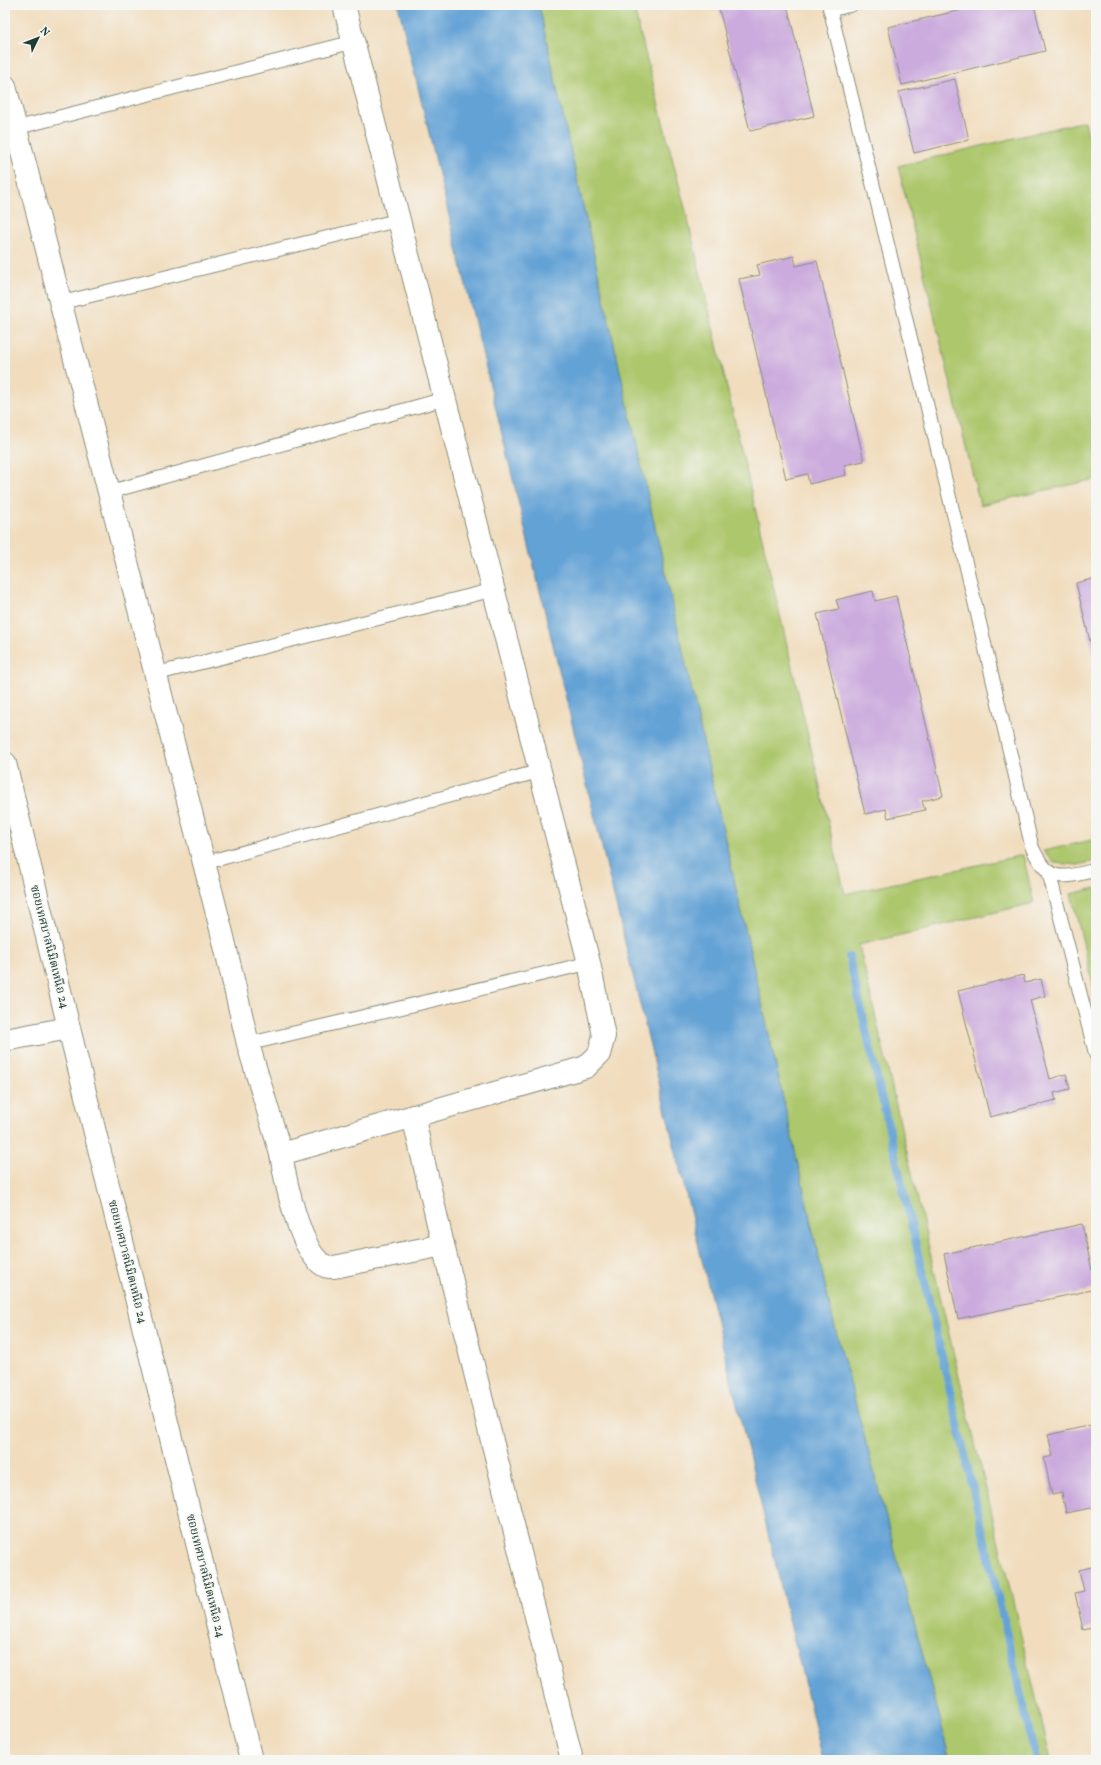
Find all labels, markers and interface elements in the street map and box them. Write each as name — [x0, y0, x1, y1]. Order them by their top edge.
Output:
north arrow — [18, 18, 58, 58]
text: N — [36, 24, 52, 40]
street label: ซอยเทศบาลนิมิตเหนือ 24 — [26, 883, 72, 1011]
street label: ซอยเทศบาลนิมิตเหนือ 24 — [104, 1198, 150, 1326]
street label: ซอยเทศบาลนิมิตเหนือ 24 — [182, 1512, 228, 1640]

